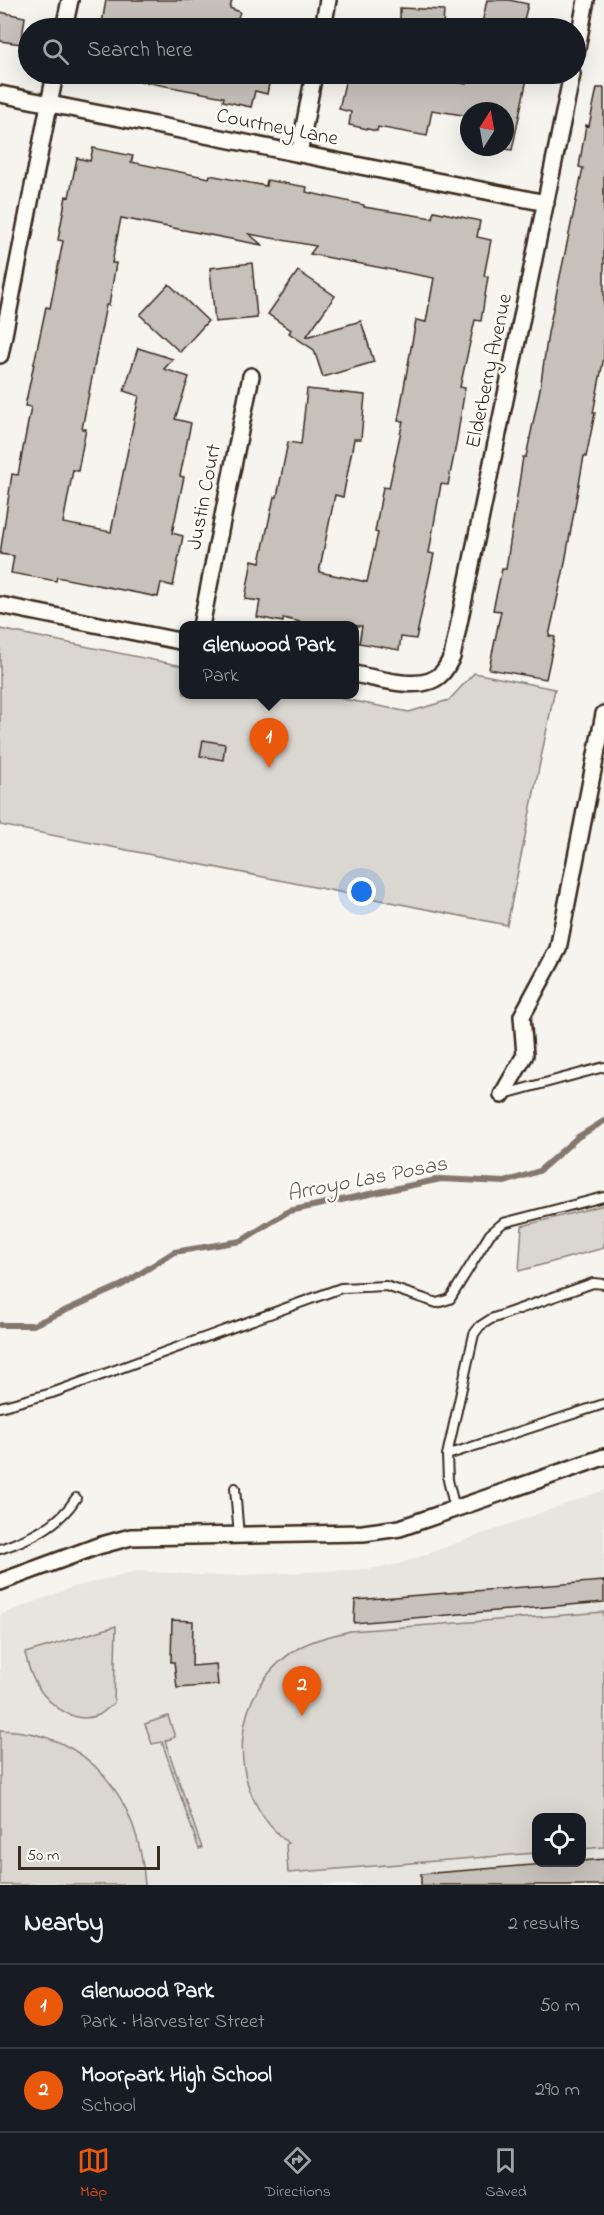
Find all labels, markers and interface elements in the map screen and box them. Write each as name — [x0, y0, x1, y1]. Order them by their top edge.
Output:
search box — [18, 18, 586, 84]
icon: search — [39, 35, 72, 68]
text: Search here — [87, 35, 192, 67]
street label: Courtney Lane — [213, 101, 341, 157]
north arrow — [460, 102, 514, 156]
street label: Elderberry Avenue — [459, 290, 523, 451]
street label: Justin Court — [180, 441, 230, 553]
popup — [179, 621, 359, 699]
text: Glenwood Park — [203, 630, 335, 662]
text: Park — [203, 662, 239, 691]
pin: 1 — [250, 718, 288, 768]
your location — [347, 877, 376, 906]
water label: Arroyo Las Posas — [284, 1149, 451, 1211]
pin: 2 — [282, 1666, 322, 1716]
map controls — [532, 1813, 586, 1867]
button: locate — [532, 1813, 586, 1867]
scale bar — [18, 1843, 160, 1870]
text: 50 m — [27, 1844, 59, 1868]
text: Nearby — [24, 1905, 103, 1943]
text: 2 results — [508, 1910, 580, 1939]
text: Glenwood Park — [81, 1976, 214, 2008]
text: 1 — [40, 1992, 47, 2021]
text: 50 m — [539, 1992, 580, 2021]
text: Park · Harvester Street — [81, 2008, 265, 2037]
text: Moorpark High School — [81, 2060, 272, 2092]
text: 2 — [39, 2076, 48, 2105]
text: 290 m — [535, 2076, 580, 2105]
text: School — [81, 2092, 136, 2121]
tab: Map — [77, 2144, 110, 2204]
tab: Directions — [264, 2144, 331, 2204]
tab: Saved — [485, 2144, 527, 2204]

